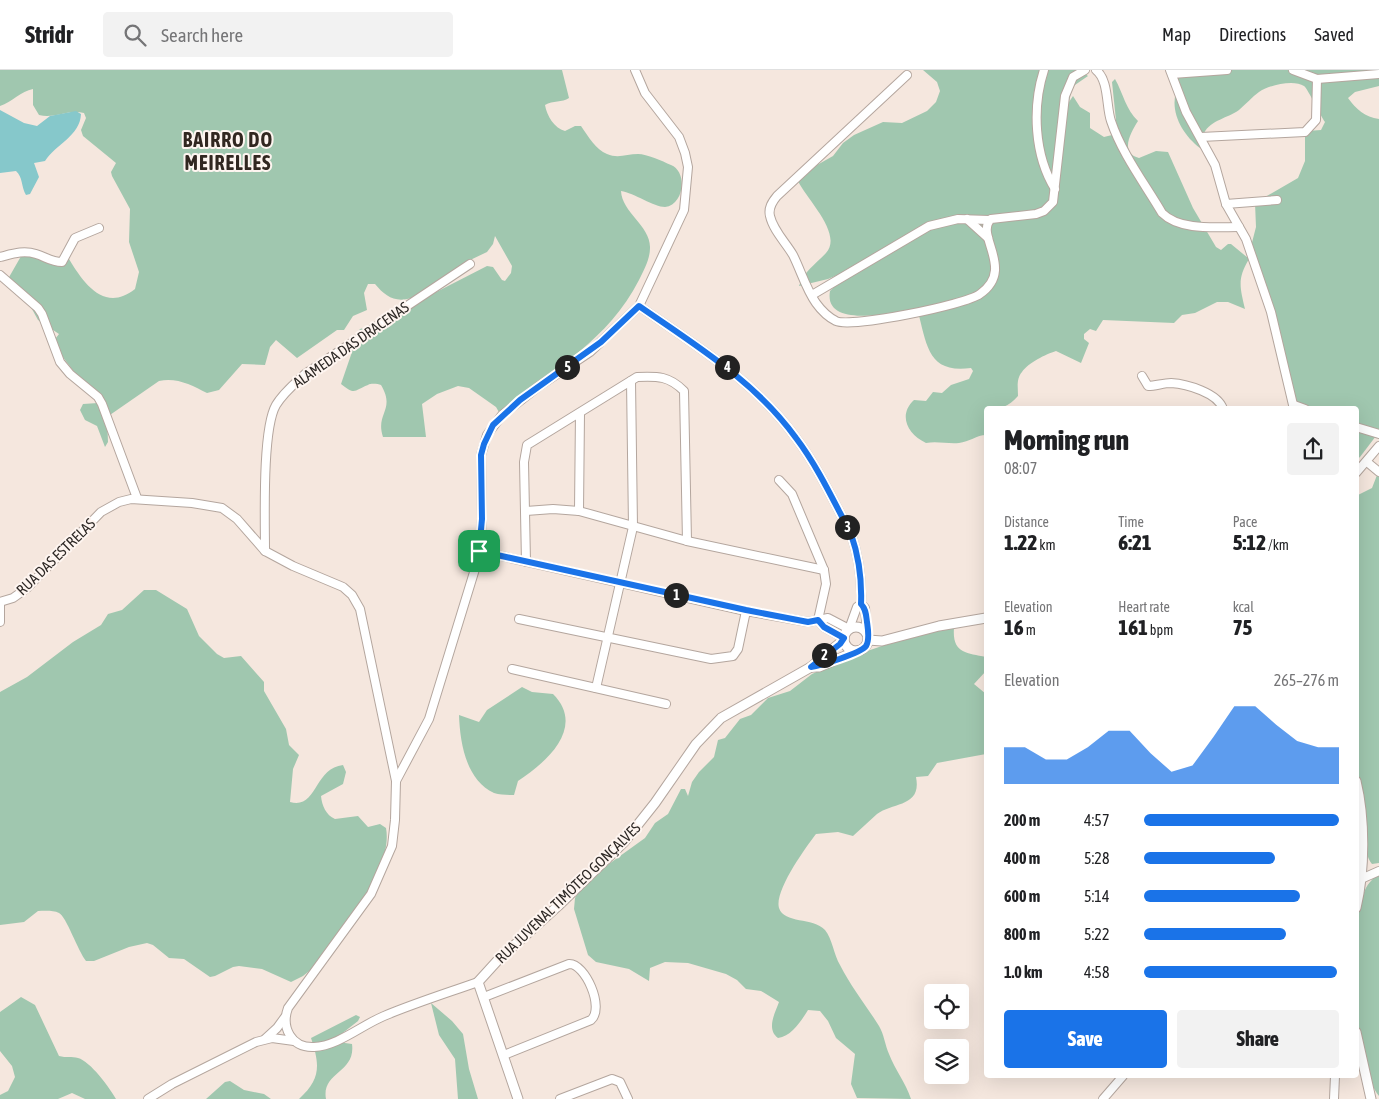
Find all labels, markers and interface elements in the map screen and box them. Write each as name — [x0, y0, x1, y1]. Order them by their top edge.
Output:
search box — [103, 12, 453, 57]
text: Stridr — [25, 21, 73, 48]
icon: search — [121, 21, 149, 49]
text: Search here — [161, 24, 243, 46]
text: Map — [1162, 24, 1191, 45]
text: Directions — [1219, 24, 1286, 45]
text: Saved — [1314, 24, 1354, 45]
district label: BAIRRO DO MEIRELLES — [183, 128, 273, 174]
street label: ALAMEDA DAS DRACENAS — [289, 298, 412, 391]
pin: 5 — [554, 354, 580, 380]
pin: 4 — [714, 354, 740, 380]
text: 5 — [564, 359, 571, 375]
text: 4 — [724, 359, 731, 375]
button: share — [1287, 423, 1339, 475]
text: Morning run — [1004, 424, 1129, 456]
text: 08:07 — [1004, 459, 1037, 477]
pin: 3 — [834, 514, 860, 540]
text: Distance — [1004, 514, 1049, 530]
text: Time — [1118, 514, 1144, 530]
text: Pace — [1233, 514, 1257, 530]
street label: RUA DAS ESTRELAS — [13, 515, 98, 598]
text: 3 — [844, 519, 851, 535]
pin — [458, 530, 500, 572]
text: 1.22 — [1004, 530, 1037, 554]
text: 6:21 — [1118, 530, 1152, 554]
text: 5:12 — [1233, 530, 1266, 554]
icon: arrive — [465, 537, 493, 565]
text: km — [1037, 537, 1056, 553]
text: /km — [1266, 537, 1289, 553]
pin: 1 — [664, 582, 688, 608]
text: 1 — [673, 587, 680, 603]
text: Elevation — [1004, 599, 1053, 615]
text: Heart rate — [1118, 599, 1170, 615]
text: kcal — [1233, 599, 1254, 615]
text: 16 — [1004, 615, 1024, 639]
text: 161 — [1118, 615, 1148, 639]
text: 75 — [1233, 615, 1252, 639]
text: m — [1024, 622, 1036, 638]
text: bpm — [1148, 622, 1173, 638]
pin: 2 — [812, 642, 836, 668]
text: 2 — [821, 647, 828, 663]
text: Elevation — [1004, 671, 1059, 689]
text: 265–276 m — [1274, 671, 1339, 689]
text: 200 m — [1004, 811, 1040, 829]
text: 4:57 — [1084, 811, 1109, 829]
street label: RUA JUVENAL TIMÓTEO GONÇALVES — [492, 819, 644, 966]
text: 400 m — [1004, 849, 1040, 867]
text: 5:28 — [1084, 849, 1109, 867]
text: 600 m — [1004, 887, 1040, 905]
text: 5:14 — [1084, 887, 1109, 905]
text: 800 m — [1004, 925, 1040, 943]
text: 5:22 — [1084, 925, 1109, 943]
text: 1.0 km — [1004, 963, 1043, 981]
text: 4:58 — [1084, 963, 1109, 981]
map controls — [924, 984, 969, 1084]
button: locate — [924, 984, 969, 1029]
button: Save — [1004, 1010, 1167, 1068]
button: Share — [1177, 1010, 1339, 1068]
button: layers — [924, 1039, 969, 1084]

